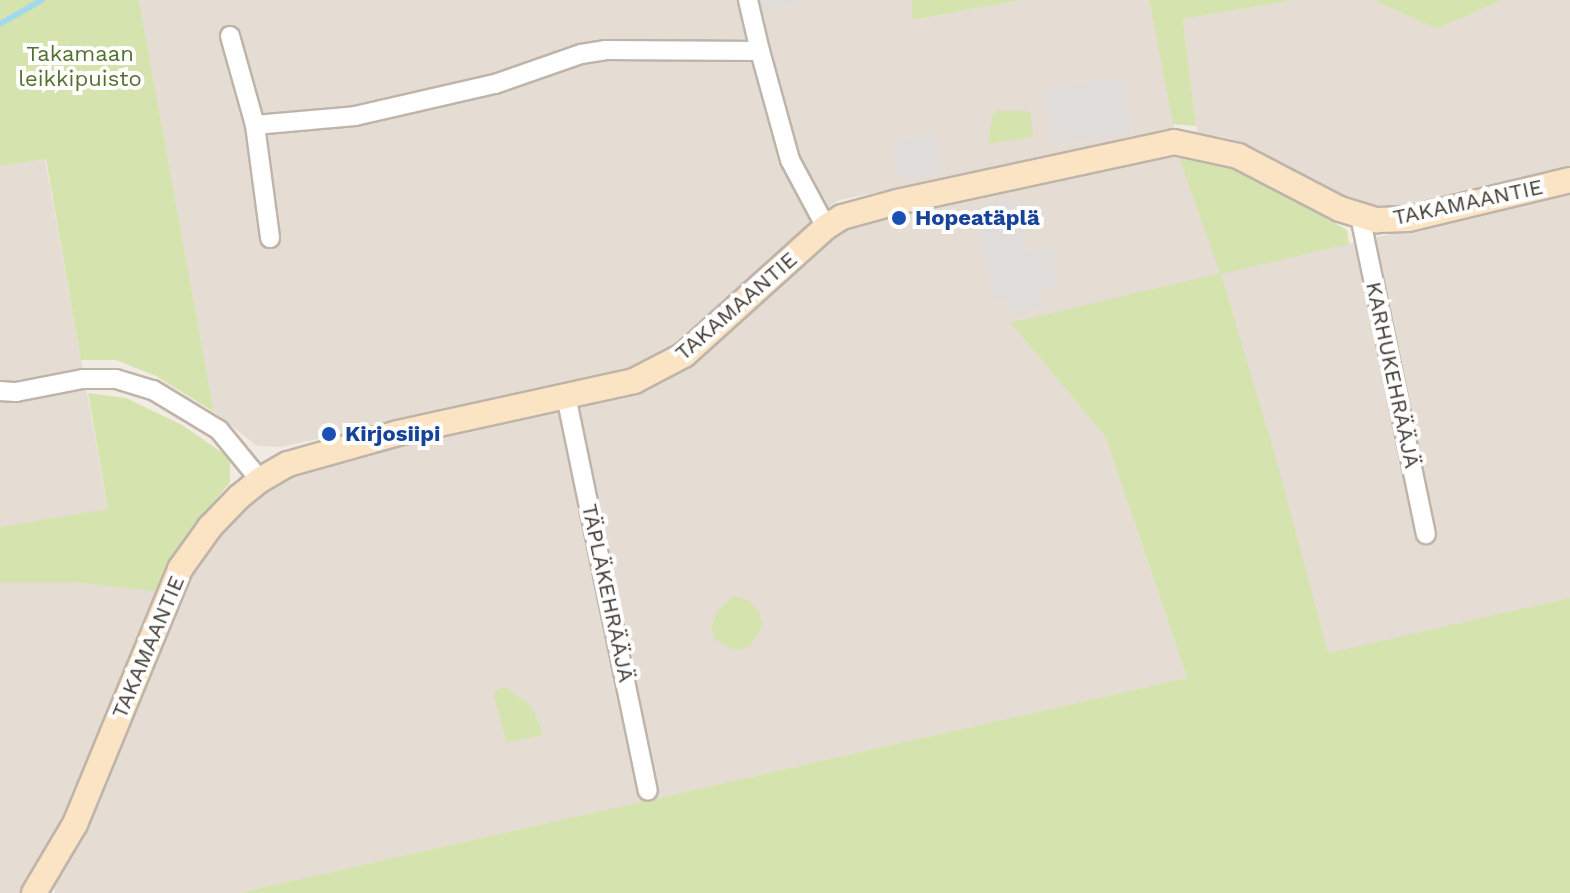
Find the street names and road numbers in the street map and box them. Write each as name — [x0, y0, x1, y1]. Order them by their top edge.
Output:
street label: TAKAMAANTIE — [1391, 173, 1545, 231]
street label: TAKAMAANTIE — [670, 246, 802, 366]
street label: KARHUKEHRÄÄJÄ — [1360, 279, 1426, 471]
street label: TÄPLÄKEHRÄÄJÄ — [576, 501, 640, 685]
street label: TAKAMAANTIE — [106, 572, 190, 722]

